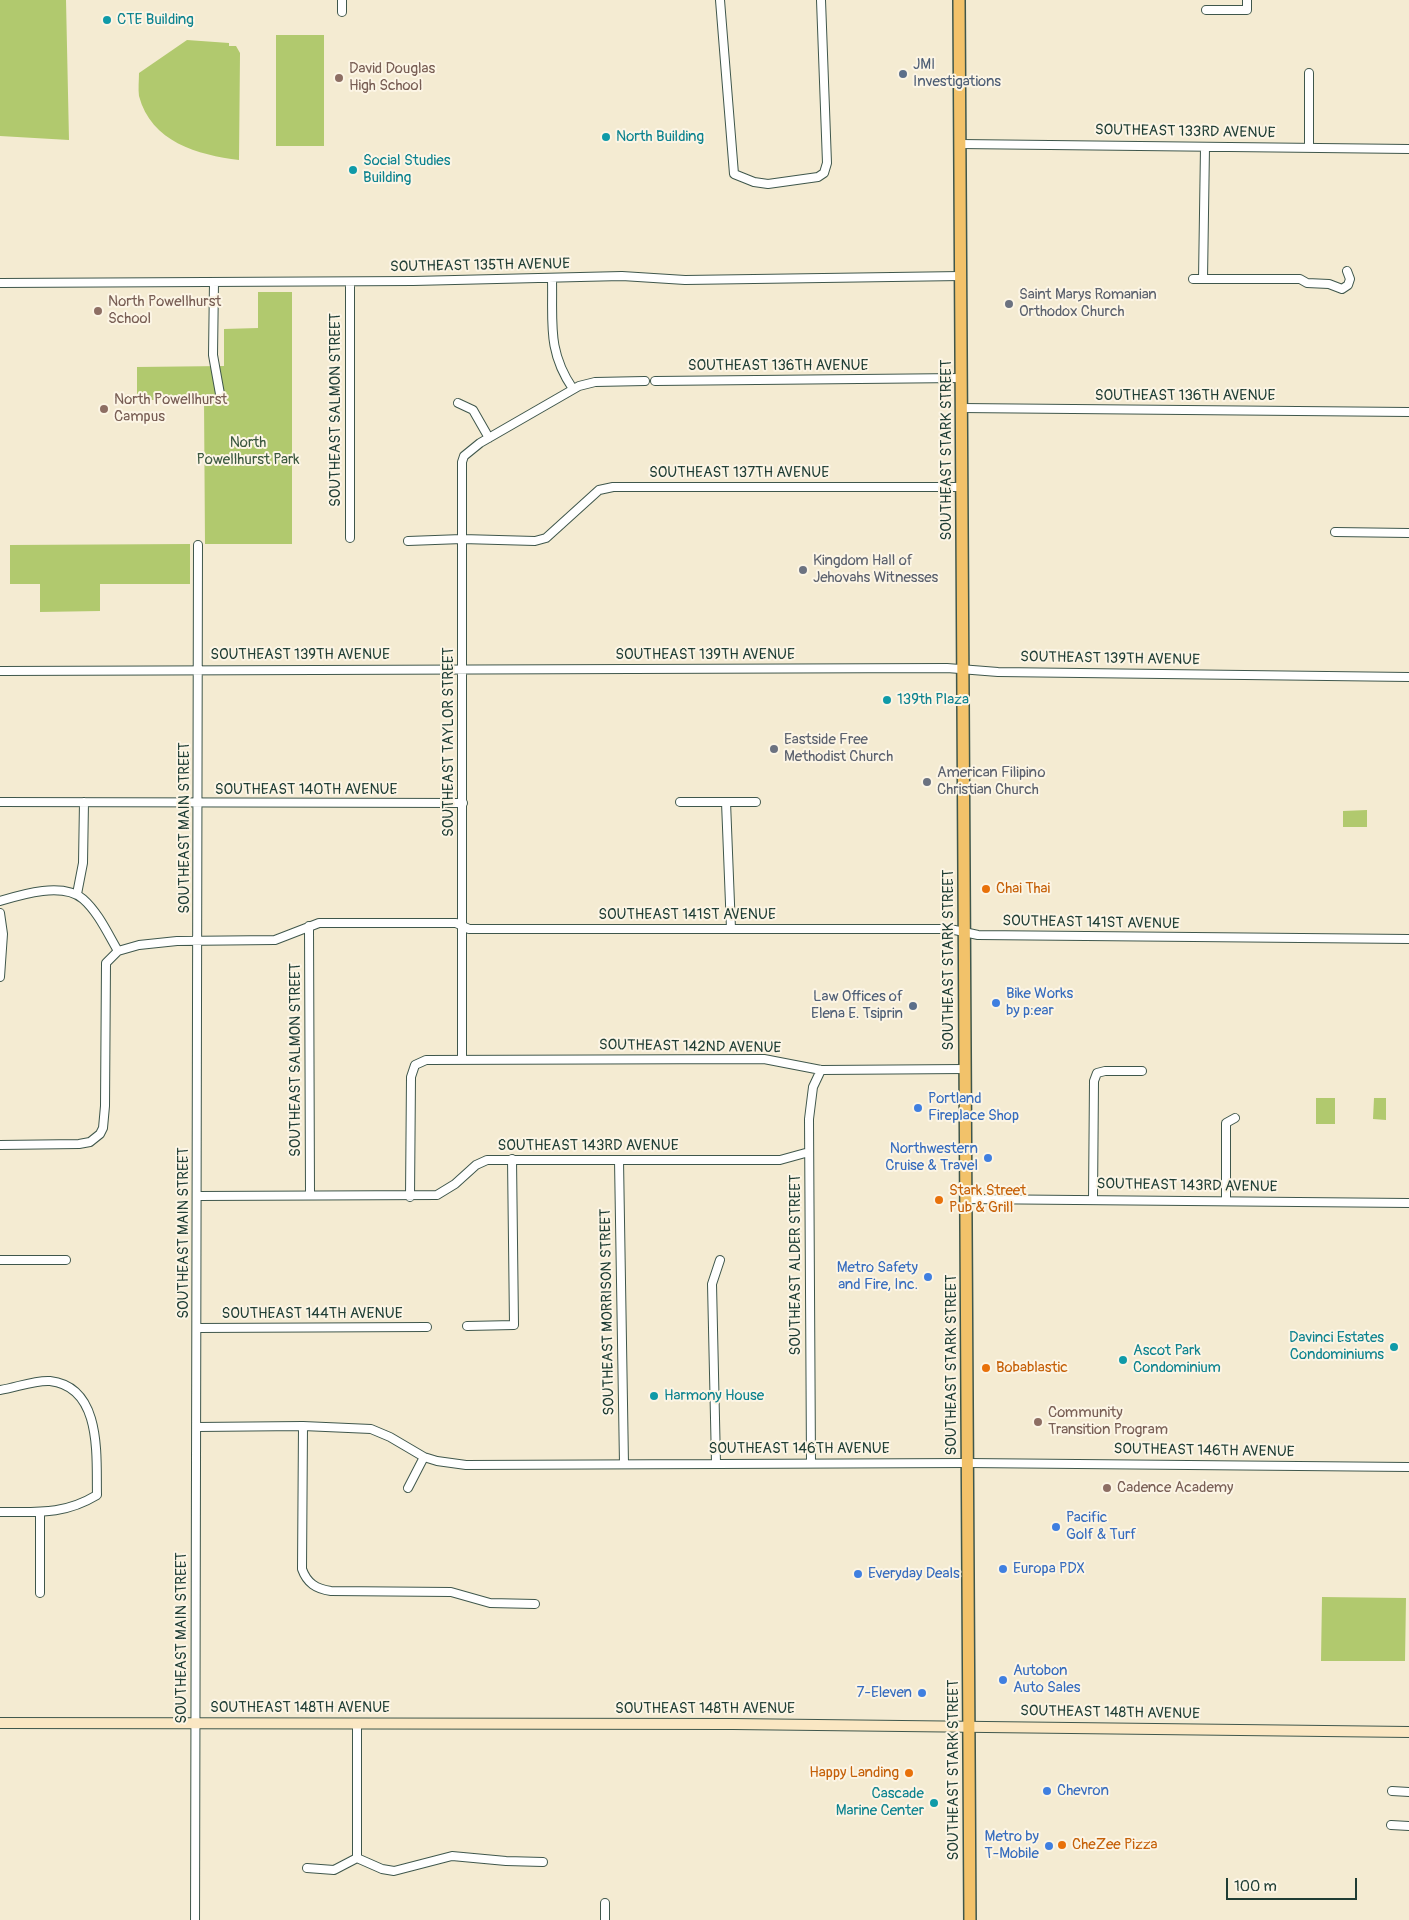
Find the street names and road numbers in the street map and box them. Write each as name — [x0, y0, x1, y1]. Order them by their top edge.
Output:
street label: SOUTHEAST 133RD AVENUE — [1095, 121, 1275, 143]
street label: SOUTHEAST 135TH AVENUE — [390, 255, 570, 277]
street label: SOUTHEAST SALMON STREET — [327, 313, 345, 507]
street label: SOUTHEAST 136TH AVENUE — [688, 357, 868, 375]
street label: SOUTHEAST STARK STREET — [938, 360, 956, 540]
street label: SOUTHEAST 136TH AVENUE — [1095, 387, 1275, 405]
street label: SOUTHEAST 137TH AVENUE — [649, 464, 829, 482]
street label: SOUTHEAST 139TH AVENUE — [210, 646, 390, 664]
street label: SOUTHEAST 139TH AVENUE — [615, 646, 795, 664]
street label: SOUTHEAST TAYLOR STREET — [440, 647, 458, 837]
street label: SOUTHEAST 139TH AVENUE — [1020, 648, 1200, 670]
street label: SOUTHEAST MAIN STREET — [176, 742, 194, 914]
street label: SOUTHEAST 140TH AVENUE — [215, 781, 397, 799]
street label: SOUTHEAST STARK STREET — [940, 870, 958, 1050]
street label: SOUTHEAST 141ST AVENUE — [598, 906, 776, 924]
street label: SOUTHEAST 141ST AVENUE — [1002, 912, 1180, 934]
street label: SOUTHEAST SALMON STREET — [287, 963, 305, 1157]
street label: SOUTHEAST 142ND AVENUE — [599, 1036, 781, 1058]
street label: SOUTHEAST 143RD AVENUE — [498, 1137, 678, 1155]
street label: SOUTHEAST MAIN STREET — [175, 1147, 193, 1319]
street label: SOUTHEAST ALDER STREET — [787, 1175, 805, 1355]
street label: SOUTHEAST 143RD AVENUE — [1096, 1175, 1278, 1197]
street label: SOUTHEAST MORRISON STREET — [597, 1208, 619, 1416]
street label: SOUTHEAST STARK STREET — [943, 1275, 961, 1455]
street label: SOUTHEAST 144TH AVENUE — [222, 1305, 402, 1323]
street label: SOUTHEAST 146TH AVENUE — [709, 1440, 889, 1458]
street label: SOUTHEAST 146TH AVENUE — [1113, 1440, 1295, 1462]
street label: SOUTHEAST MAIN STREET — [173, 1552, 191, 1724]
street label: SOUTHEAST STARK STREET — [945, 1680, 963, 1860]
street label: SOUTHEAST 148TH AVENUE — [210, 1699, 390, 1717]
street label: SOUTHEAST 148TH AVENUE — [615, 1700, 795, 1718]
street label: SOUTHEAST 148TH AVENUE — [1020, 1702, 1200, 1724]

